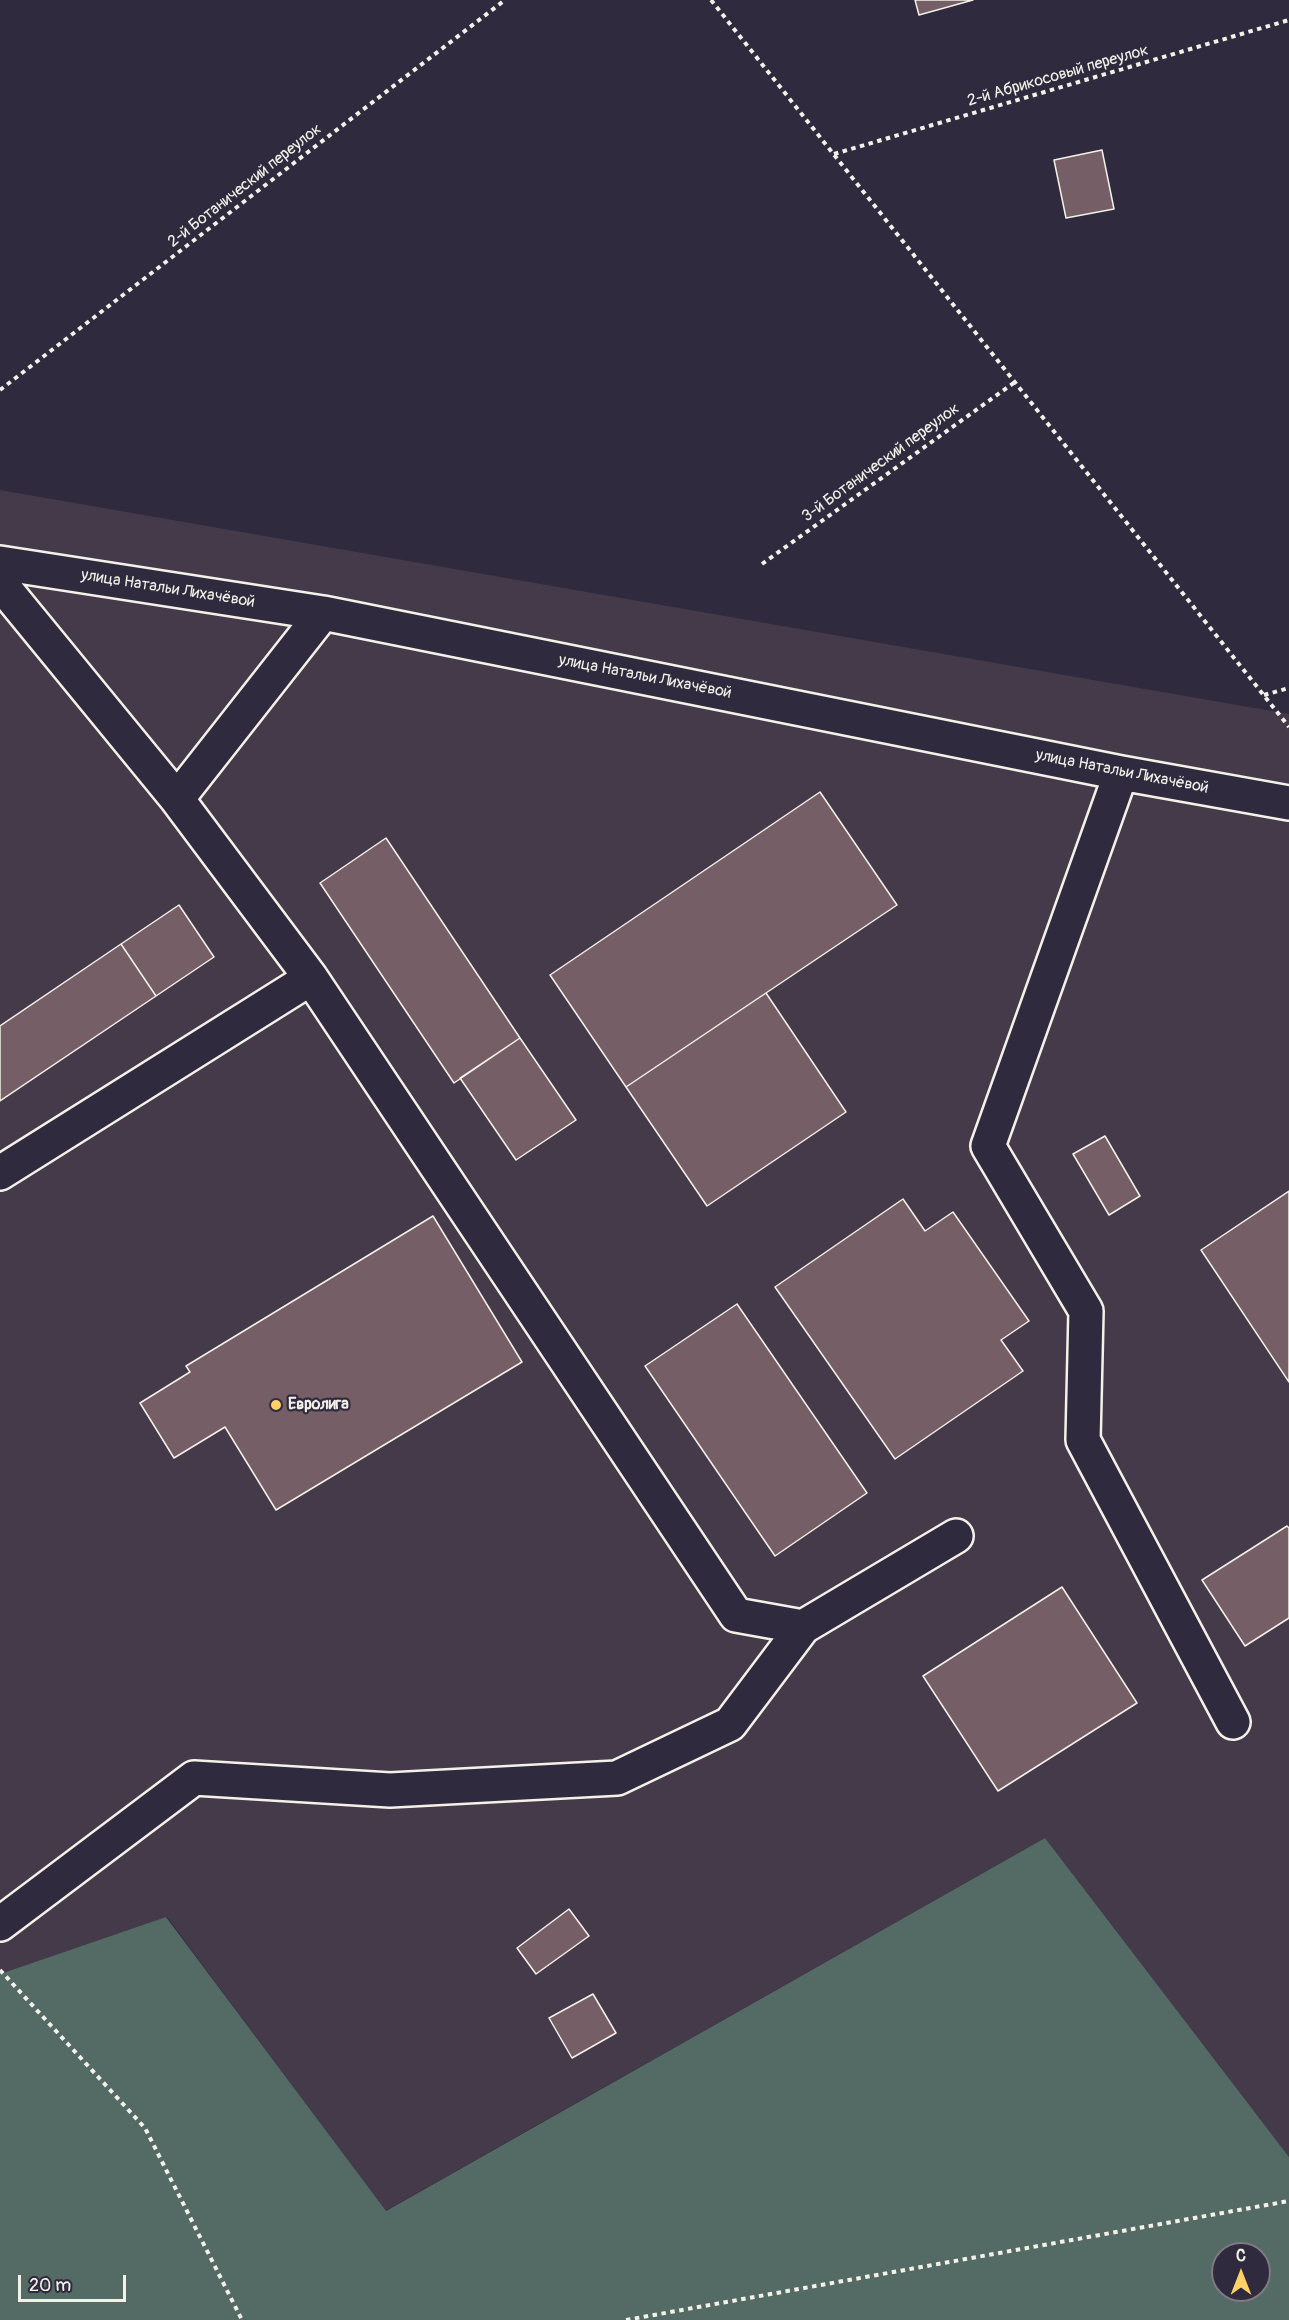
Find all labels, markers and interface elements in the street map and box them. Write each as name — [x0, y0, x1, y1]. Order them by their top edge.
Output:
street label: 2-й Абрикосовый переулок — [965, 41, 1151, 111]
street label: 2-й Ботанический переулок — [164, 120, 326, 252]
street label: 3-й Ботанический переулок — [799, 399, 963, 527]
street label: улица Натальи Лихачёвой — [80, 566, 256, 612]
street label: улица Натальи Лихачёвой — [557, 651, 733, 703]
street label: улица Натальи Лихачёвой — [1034, 746, 1210, 798]
place label: Евролига — [288, 1395, 349, 1415]
marker: Евролига — [269, 1398, 283, 1412]
north arrow — [1211, 2242, 1271, 2302]
text: С — [1236, 2246, 1246, 2266]
scale bar — [21, 2263, 129, 2301]
text: 20 m — [29, 2274, 71, 2297]

